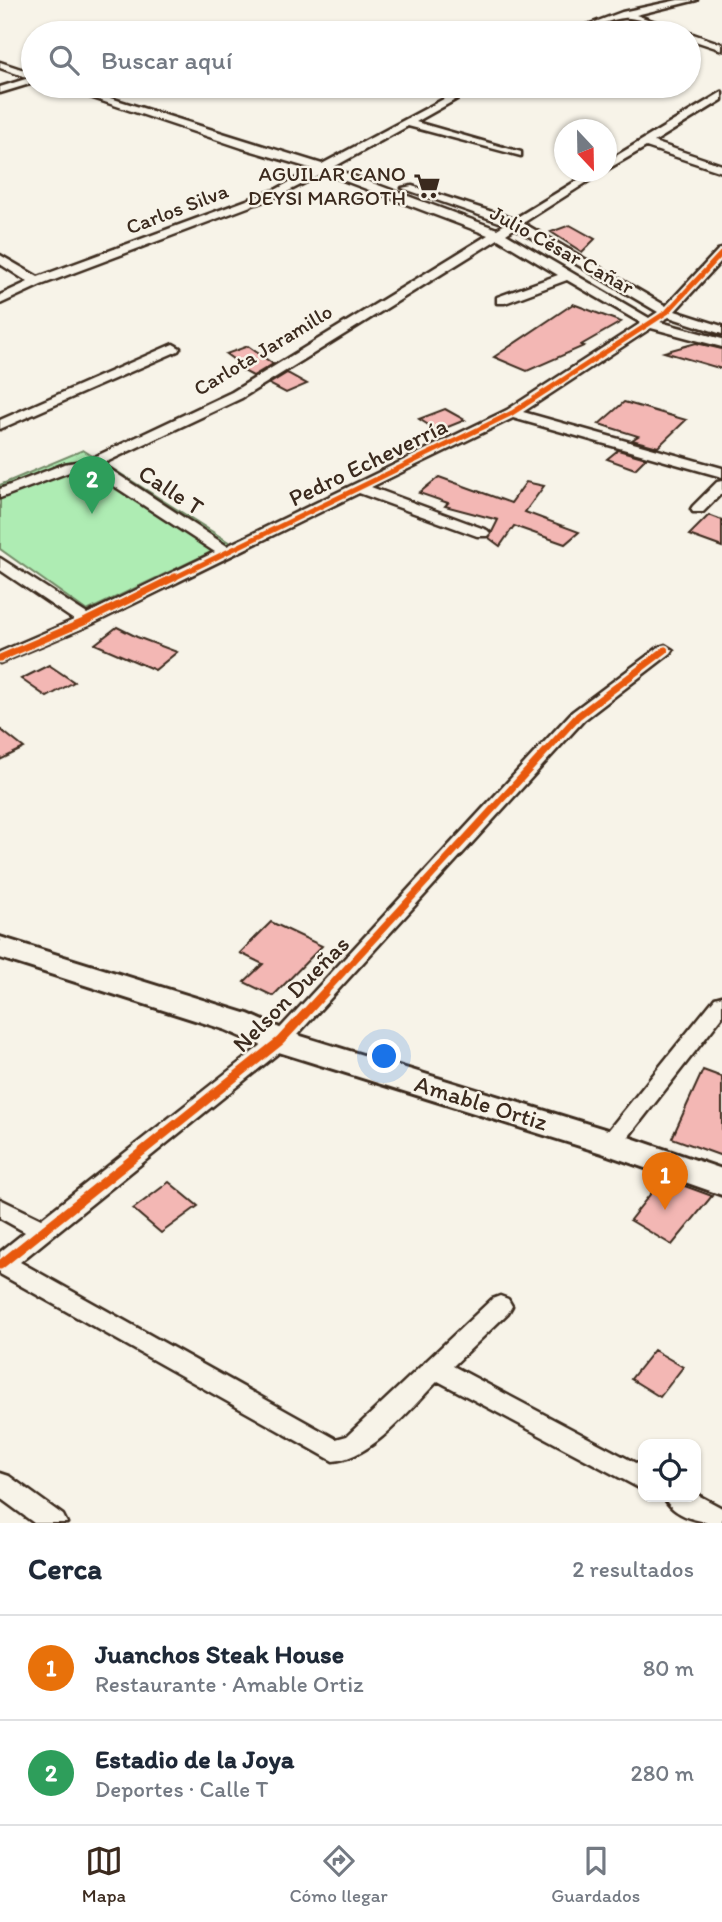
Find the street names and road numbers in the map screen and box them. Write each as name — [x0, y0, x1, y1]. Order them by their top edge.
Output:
street label: Carlos Silva — [122, 178, 231, 239]
street label: Julio César Cañar — [486, 200, 639, 300]
street label: Carlota Jaramillo — [189, 298, 337, 401]
street label: Pedro Echeverría — [284, 411, 452, 512]
street label: Calle T — [133, 458, 210, 522]
street label: Nelson Dueñas — [226, 929, 355, 1058]
street label: Amable Ortiz — [411, 1069, 551, 1136]

